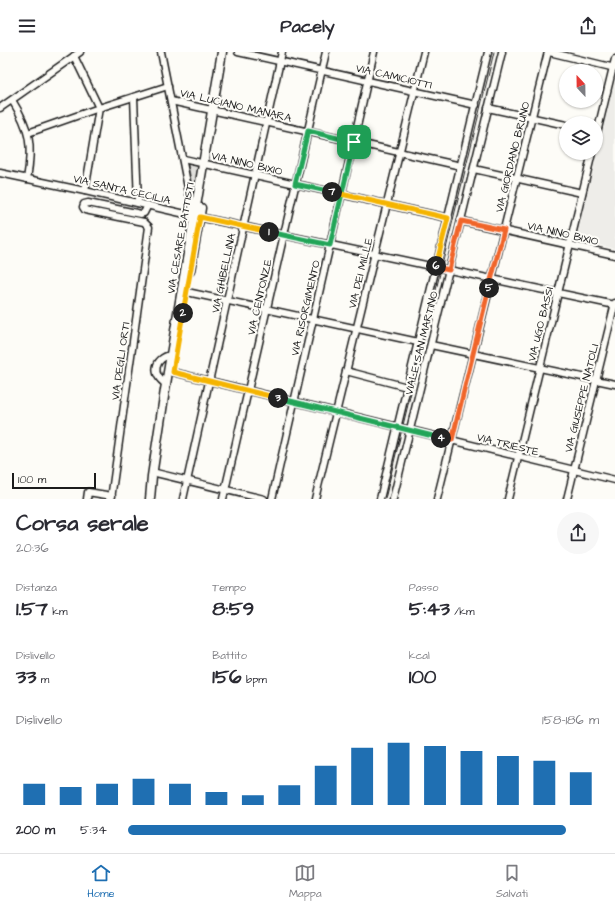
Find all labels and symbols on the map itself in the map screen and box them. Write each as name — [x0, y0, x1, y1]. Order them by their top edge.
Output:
street label: VIA CAMICIOTTI — [354, 60, 434, 93]
north arrow — [559, 64, 603, 108]
street label: VIA LUCIANO MANARA — [179, 85, 293, 126]
street label: VIA GIORDANO BRUNO — [491, 100, 534, 214]
pin — [337, 125, 371, 159]
street label: VIA NINO BIXIO — [210, 148, 284, 179]
street label: VIA SANTA CECILIA — [72, 171, 172, 208]
street label: VIA CESARE BATTISTI — [163, 181, 198, 295]
pin: 7 — [322, 182, 342, 202]
street label: VIA NINO BIXIO — [526, 218, 600, 249]
pin: 1 — [259, 222, 279, 242]
street label: VIA GHIBELLINA — [208, 232, 239, 314]
street label: VIA DEI MILLE — [344, 236, 377, 310]
pin: 6 — [426, 256, 446, 276]
street label: VIA CENTONZE — [243, 257, 276, 337]
street label: VIA RISORGIMENTO — [287, 258, 324, 357]
pin: 5 — [479, 278, 499, 298]
street label: VIA UGO BASSI — [524, 285, 557, 363]
street label: VIALE SAN MARTINO — [401, 289, 442, 397]
pin: 2 — [173, 303, 193, 323]
street label: VIA DEGLI ORTI — [108, 321, 133, 401]
street label: VIA GIUSEPPE NATOLI — [561, 342, 602, 454]
pin: 3 — [268, 388, 288, 408]
pin: 4 — [431, 428, 451, 448]
street label: VIA TRIESTE — [475, 430, 541, 460]
scale bar — [12, 471, 96, 490]

